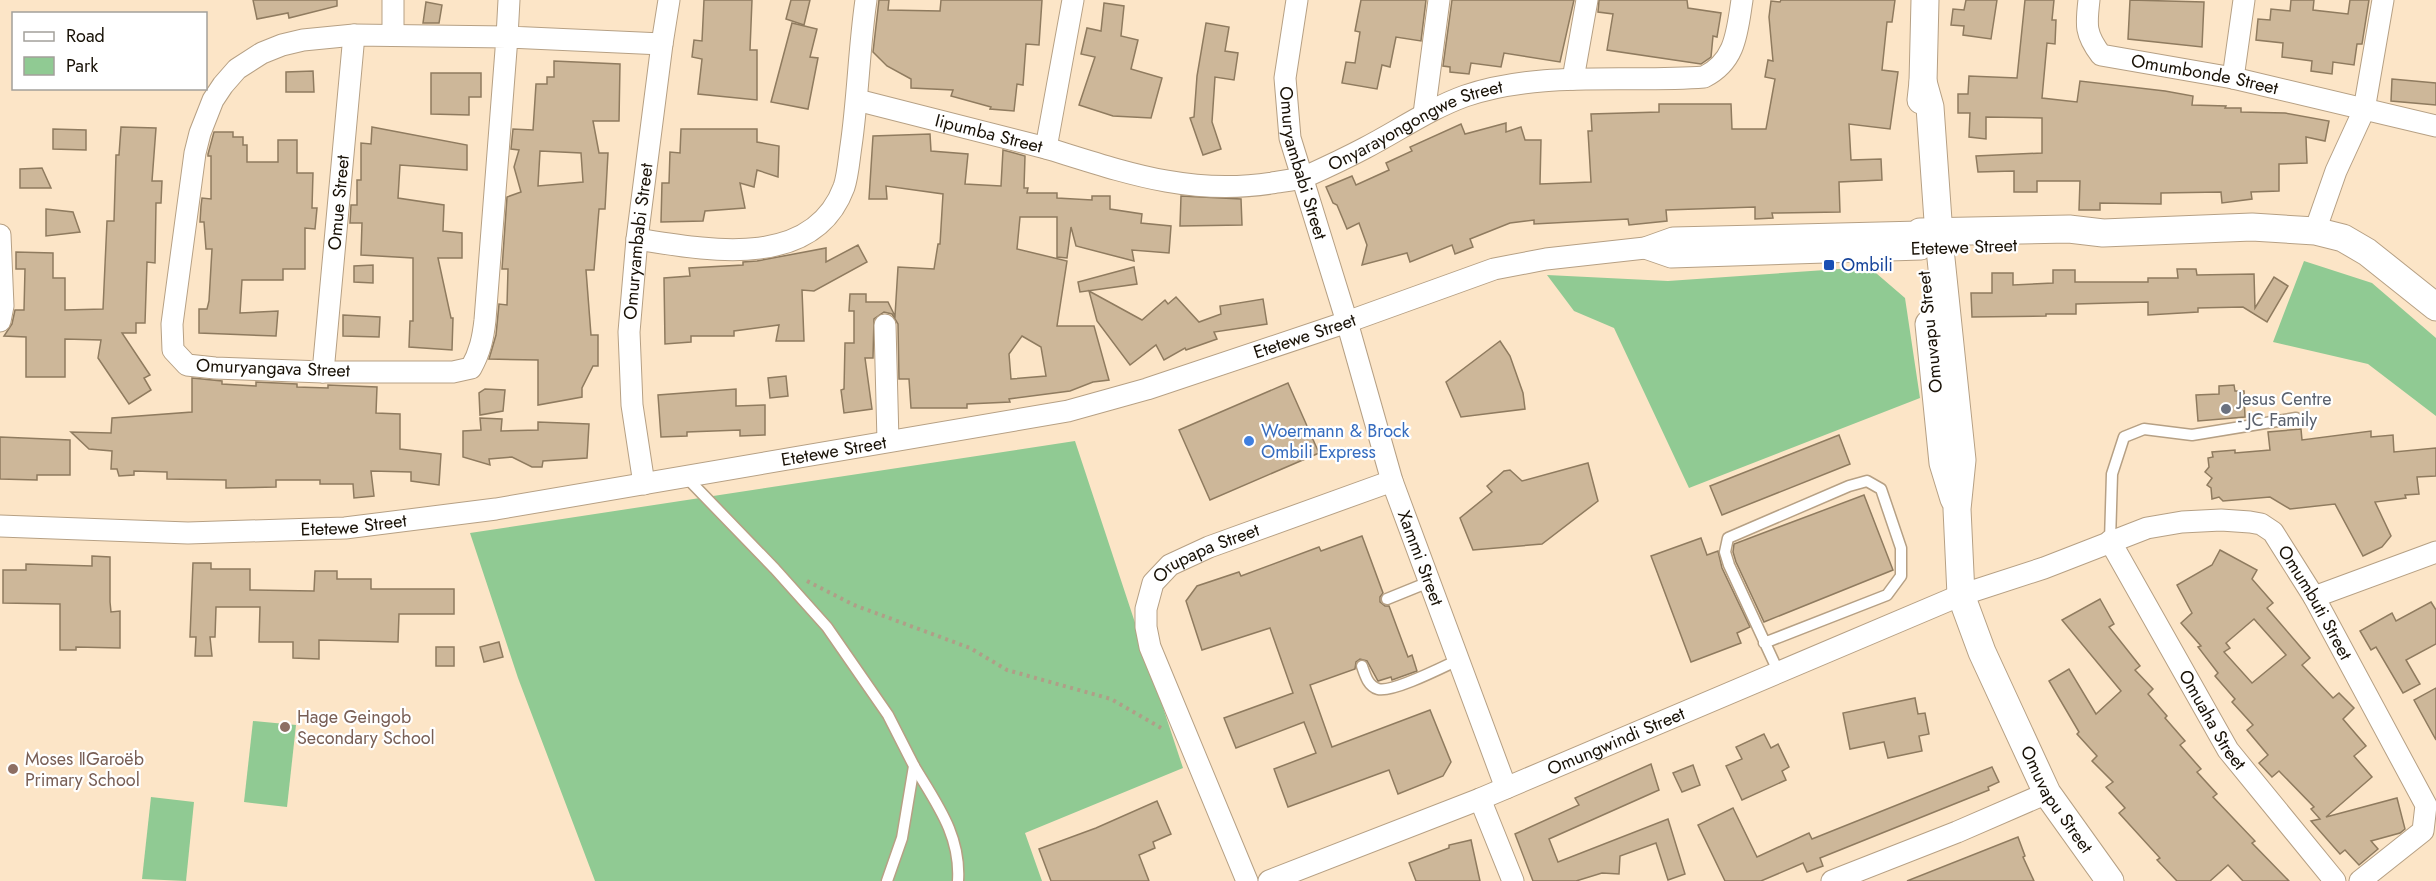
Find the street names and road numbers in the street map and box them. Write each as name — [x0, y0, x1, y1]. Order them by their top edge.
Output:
street label: Omumbonde Street — [2129, 47, 2282, 101]
street label: Onyarayongongwe Street — [1324, 73, 1506, 178]
street label: Omuryambabi Street — [1273, 85, 1334, 243]
street label: Iipumba Street — [932, 107, 1046, 160]
street label: Omue Street — [321, 153, 356, 251]
street label: Omuryambabi Street — [617, 161, 660, 321]
street label: Etetewe Street — [1910, 232, 2018, 262]
street label: Omuvapu Street — [1911, 269, 1949, 394]
street label: Etetewe Street — [1250, 307, 1360, 365]
street label: Omuryangava Street — [195, 352, 351, 384]
street label: Etetewe Street — [779, 429, 889, 473]
street label: Etetewe Street — [300, 507, 409, 542]
street label: Xammi Street — [1391, 507, 1450, 610]
street label: Orupapa Street — [1146, 517, 1264, 589]
street label: Omumbuti Street — [2271, 540, 2359, 665]
street label: Omuaha Street — [2172, 665, 2253, 776]
street label: Omungwindi Street — [1543, 700, 1689, 782]
street label: Omuvapu Street — [2014, 741, 2100, 859]

